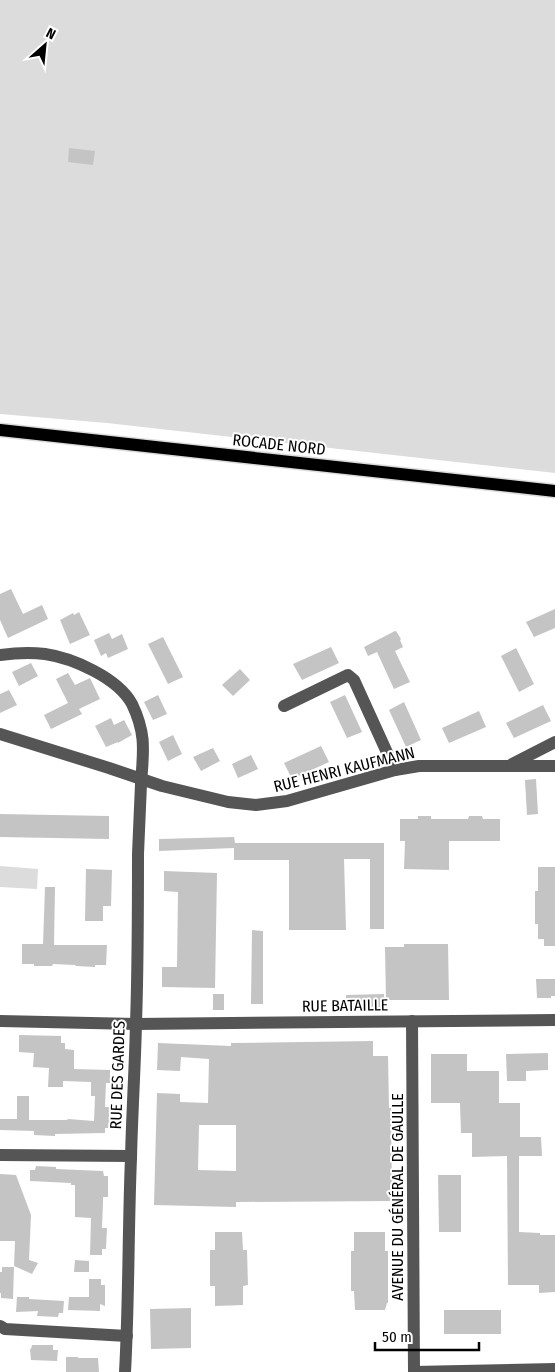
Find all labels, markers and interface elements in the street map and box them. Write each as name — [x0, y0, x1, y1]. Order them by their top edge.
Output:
north arrow — [20, 20, 70, 70]
text: N — [43, 24, 58, 43]
street label: ROCADE NORD — [231, 430, 326, 459]
street label: RUE HENRI KAUFMANN — [272, 743, 417, 796]
street label: RUE BATAILLE — [302, 995, 388, 1016]
street label: RUE DES GARDES — [106, 1020, 129, 1130]
street label: AVENUE DU GÉNÉRAL DE GAULLE — [388, 1093, 407, 1301]
scale bar — [375, 1320, 479, 1352]
text: 50 m — [382, 1328, 412, 1346]

